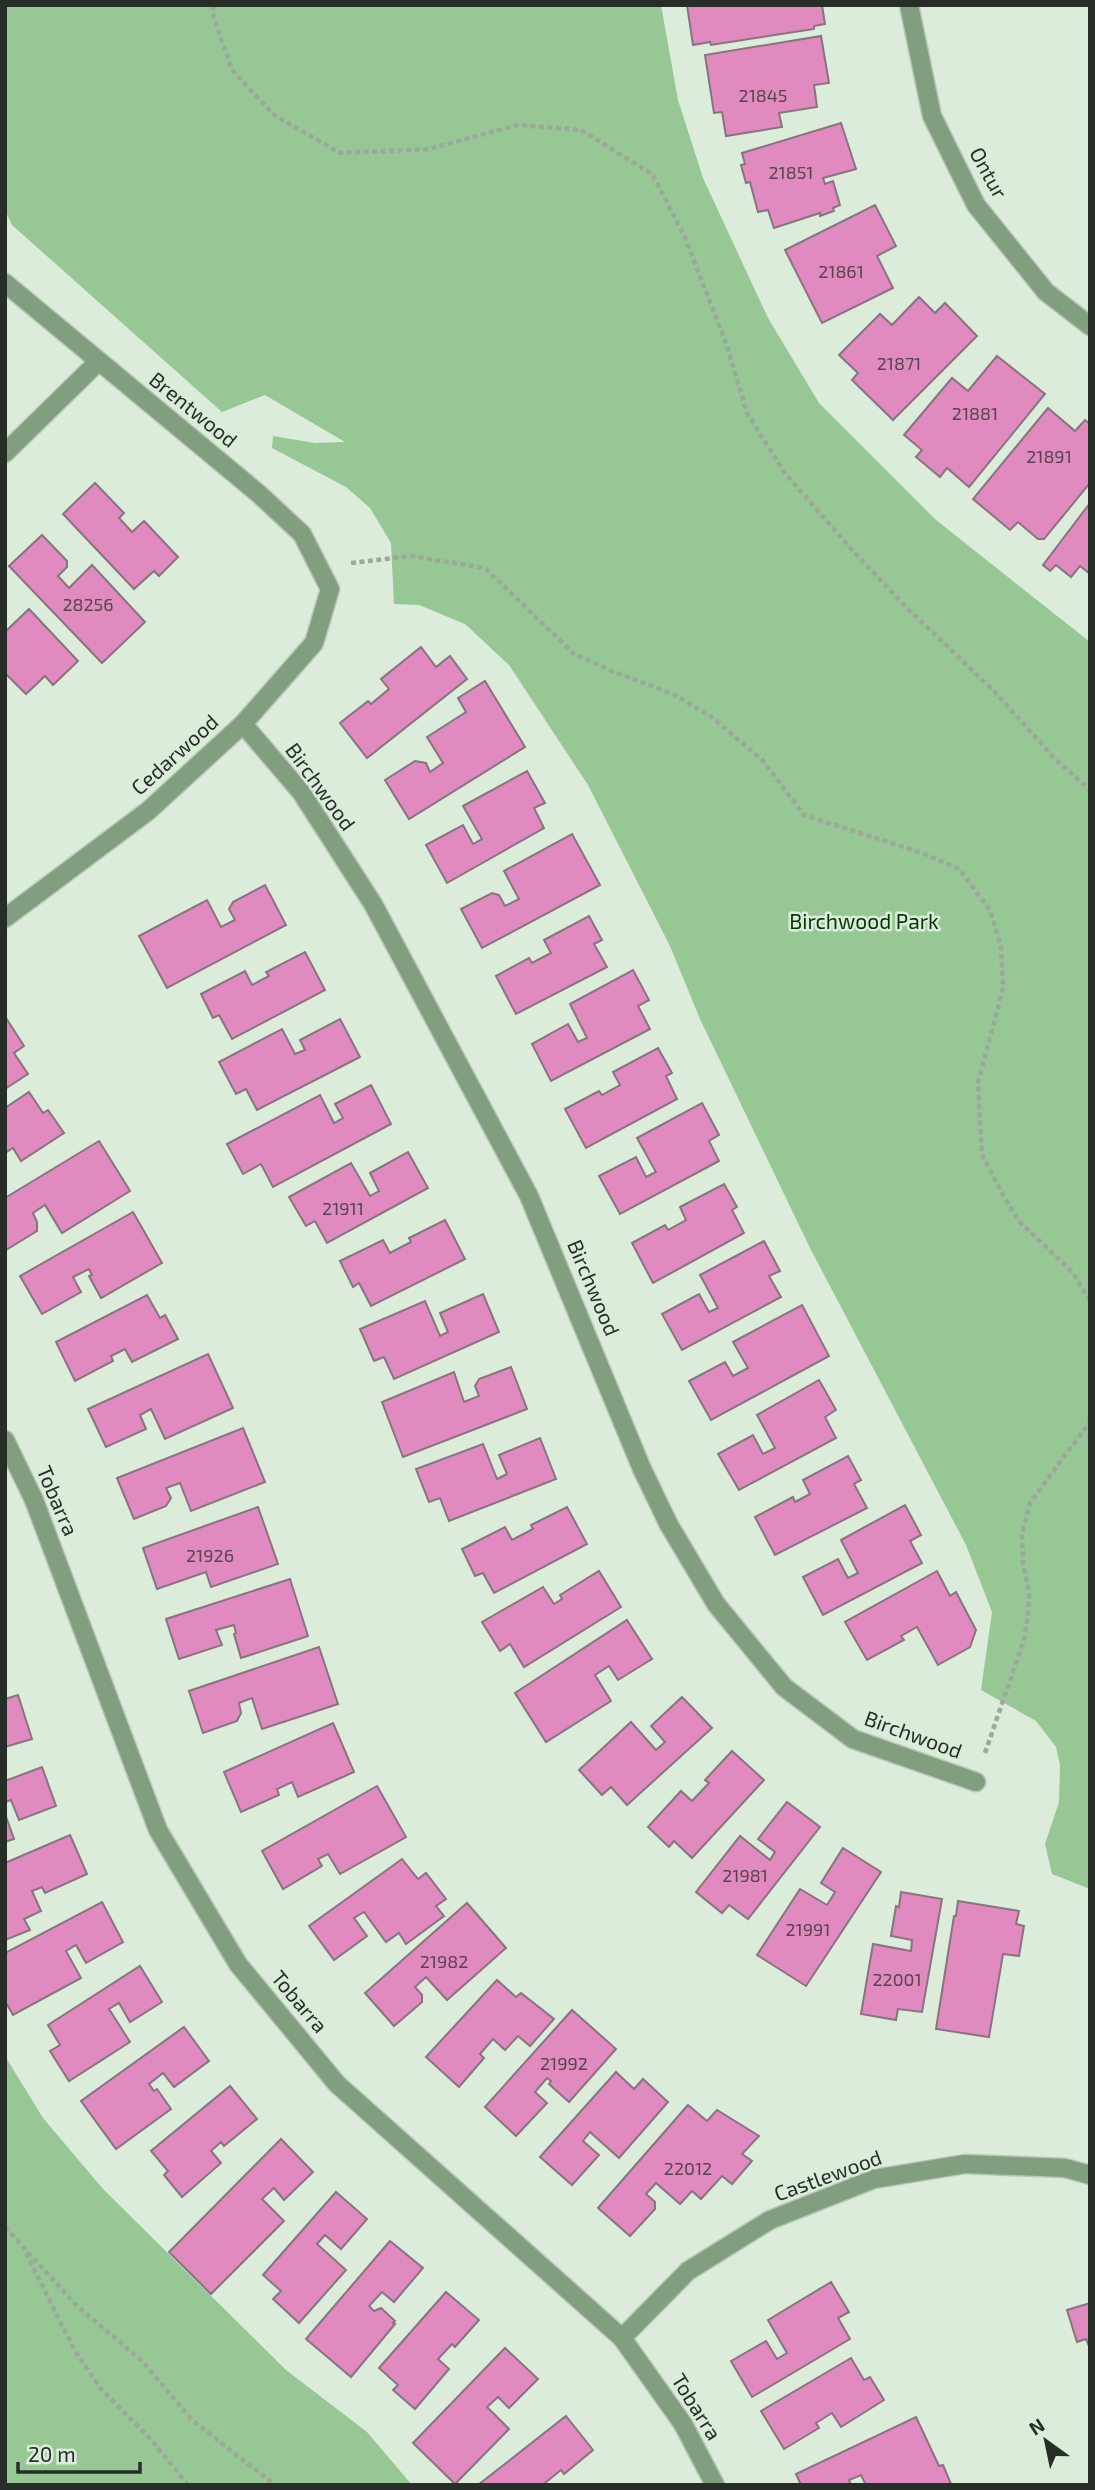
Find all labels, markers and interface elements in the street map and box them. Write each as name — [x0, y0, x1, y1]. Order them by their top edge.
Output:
house number: 21845 — [739, 84, 787, 106]
street label: Ontur — [965, 142, 1014, 203]
house number: 21851 — [768, 161, 814, 183]
house number: 21861 — [818, 260, 864, 282]
house number: 21871 — [877, 352, 921, 374]
street label: Brentwood — [145, 366, 243, 452]
house number: 21881 — [952, 402, 998, 424]
house number: 21891 — [1026, 445, 1072, 467]
house number: 28256 — [62, 593, 114, 615]
street label: Cedarwood — [125, 708, 223, 799]
street label: Birchwood — [281, 738, 361, 835]
park label: Birchwood Park — [789, 908, 939, 933]
house number: 21911 — [322, 1197, 364, 1219]
street label: Birchwood — [563, 1236, 626, 1339]
street label: Tobarra — [32, 1462, 84, 1539]
house number: 21926 — [186, 1544, 234, 1566]
street label: Birchwood — [861, 1704, 966, 1763]
house number: 21981 — [722, 1864, 768, 1886]
house number: 21991 — [785, 1918, 831, 1940]
house number: 21982 — [420, 1950, 468, 1972]
street label: Tobarra — [267, 1965, 333, 2037]
house number: 22001 — [872, 1968, 922, 1990]
house number: 21992 — [540, 2052, 588, 2074]
street label: Castlewood — [770, 2144, 885, 2206]
house number: 22012 — [664, 2157, 712, 2179]
street label: Tobarra — [667, 2368, 727, 2444]
north arrow — [1011, 2406, 1081, 2476]
text: N — [1024, 2413, 1048, 2440]
scale bar — [18, 2430, 140, 2474]
text: 20 m — [28, 2441, 76, 2466]

